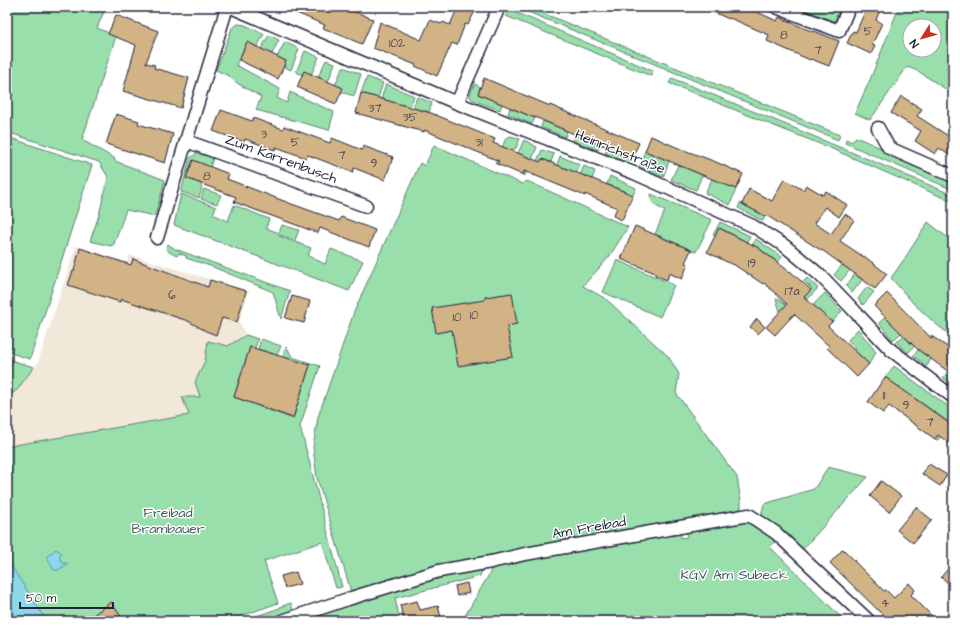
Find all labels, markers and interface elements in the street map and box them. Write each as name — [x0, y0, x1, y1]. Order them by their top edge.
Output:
north arrow — [902, 18, 942, 58]
house number: 5 — [864, 23, 873, 40]
house number: 8 — [780, 27, 788, 44]
house number: 102 — [389, 35, 405, 52]
text: N — [906, 36, 922, 51]
house number: 7 — [814, 42, 822, 59]
house number: 37 — [368, 100, 382, 117]
house number: 35 — [403, 109, 418, 126]
street label: Heinrichstraße — [572, 125, 669, 179]
house number: 3 — [261, 126, 267, 143]
street label: Zum Karrenbusch — [222, 129, 340, 189]
house number: 5 — [291, 134, 300, 151]
house number: 31 — [475, 134, 483, 151]
house number: 7 — [338, 147, 346, 164]
house number: 9 — [371, 155, 378, 172]
house number: 8 — [203, 168, 211, 185]
house number: 19 — [748, 255, 756, 272]
house number: 17a — [784, 283, 800, 300]
house number: 6 — [168, 287, 176, 304]
house number: 10 — [469, 307, 479, 324]
house number: 10 — [452, 309, 462, 326]
house number: 11 — [882, 387, 886, 404]
house number: 9 — [903, 397, 910, 414]
house number: 7 — [926, 414, 934, 431]
park label: Freibad Brambauer — [131, 503, 205, 539]
street label: Am Freibad — [550, 512, 628, 544]
park label: KGV Am Subeck — [680, 565, 788, 585]
scale bar — [20, 584, 113, 610]
text: 50 m — [26, 590, 57, 607]
house number: 4 — [881, 595, 889, 612]

